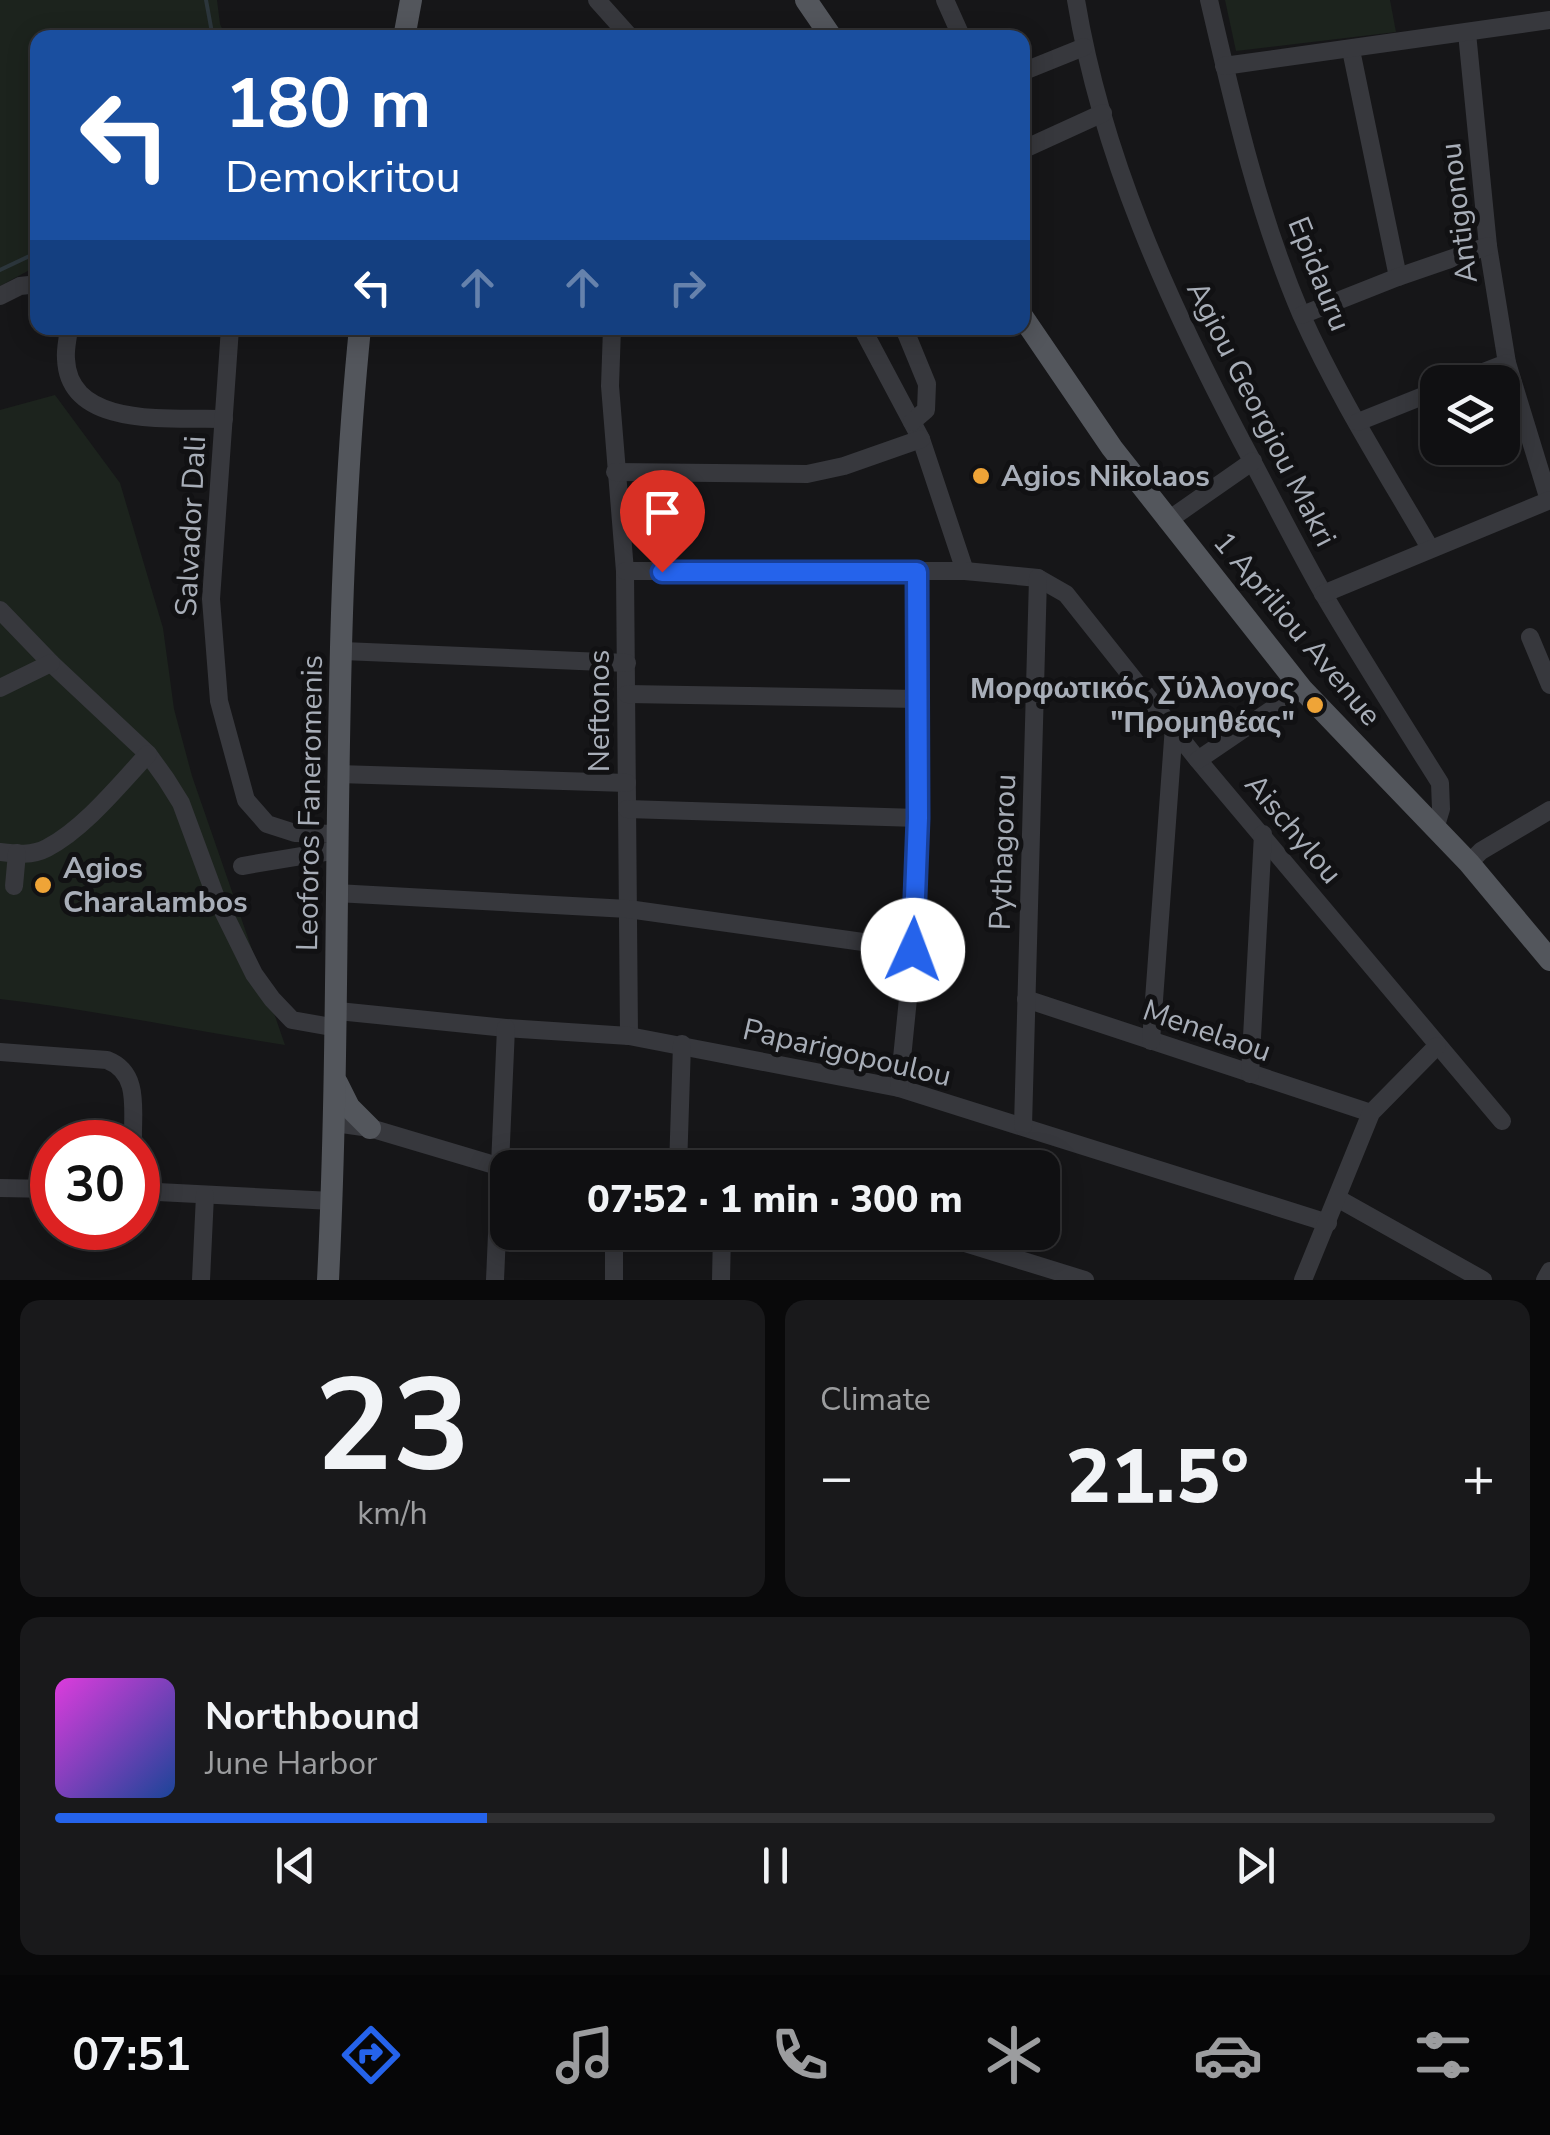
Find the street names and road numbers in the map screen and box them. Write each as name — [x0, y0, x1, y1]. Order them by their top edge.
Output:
street label: Antigonou — [1430, 140, 1488, 286]
street label: Epidauru — [1278, 211, 1360, 337]
street label: Agiou Georgiou Makri — [1176, 274, 1346, 554]
street label: Salvador Dali — [166, 435, 216, 617]
street label: 1 Apriliou Avenue — [1204, 523, 1390, 735]
street label: Neftonos — [579, 650, 620, 772]
street label: Leoforos Faneromenis — [287, 655, 333, 951]
street label: Aischylou — [1235, 765, 1351, 893]
street label: Pythagorou — [980, 773, 1026, 931]
street label: Menelaou — [1137, 990, 1277, 1072]
street label: Paparigopoulou — [739, 1009, 955, 1097]

